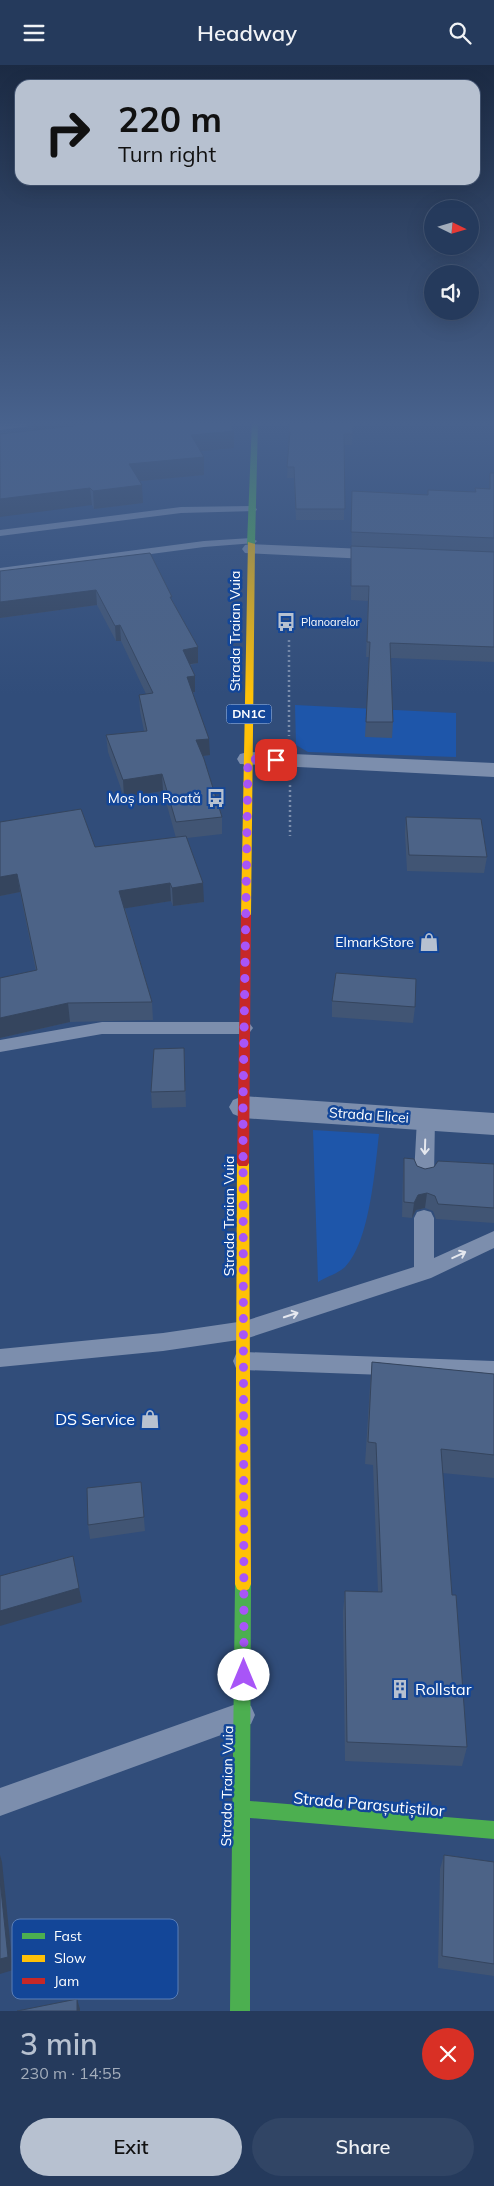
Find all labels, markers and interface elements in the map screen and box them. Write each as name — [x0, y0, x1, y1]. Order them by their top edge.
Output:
icon: menu — [20, 19, 48, 47]
text: Headway — [197, 19, 297, 47]
icon: search — [446, 19, 474, 47]
text: 220 m — [118, 97, 222, 141]
icon: right — [35, 100, 100, 165]
text: Turn right — [118, 140, 216, 168]
north arrow — [424, 200, 479, 255]
map controls — [424, 200, 479, 320]
button: sound — [424, 265, 479, 320]
street label: Strada Traian Vuia — [226, 571, 244, 691]
bus stop icon: Planoarelor — [275, 611, 297, 633]
place label: Planoarelor — [301, 615, 360, 629]
road number: DN1C — [226, 705, 272, 724]
pin — [255, 739, 297, 781]
icon: arrive — [262, 746, 290, 774]
bus stop icon: Moș Ion Roată — [205, 787, 227, 809]
place label: Moș Ion Roată — [108, 789, 201, 807]
shop icon: ElmarkStore — [418, 931, 440, 953]
place label: ElmarkStore — [335, 933, 414, 951]
street label: Strada Elicei — [328, 1103, 410, 1127]
one-way arrow — [421, 1139, 430, 1155]
street label: Strada Traian Vuia — [220, 1156, 238, 1276]
one-way arrow — [451, 1250, 466, 1260]
one-way arrow — [283, 1310, 298, 1319]
shop icon: DS Service — [139, 1408, 161, 1430]
place label: DS Service — [55, 1409, 135, 1429]
position arrow — [217, 1648, 269, 1700]
building icon: Rollstar — [389, 1678, 411, 1700]
place label: Rollstar — [415, 1679, 472, 1699]
street label: Strada Traian Vuia — [217, 1725, 237, 1847]
street label: Strada Parașutiștilor — [293, 1787, 446, 1821]
legend — [12, 1919, 178, 1999]
text: Fast — [54, 1927, 82, 1945]
text: Slow — [54, 1949, 86, 1967]
text: Jam — [54, 1972, 79, 1990]
text: 3 min — [20, 2025, 98, 2063]
button: close — [422, 2028, 474, 2080]
text: 230 m · 14:55 — [20, 2063, 121, 2083]
button: Exit — [20, 2118, 242, 2176]
button: Share — [252, 2118, 474, 2176]

